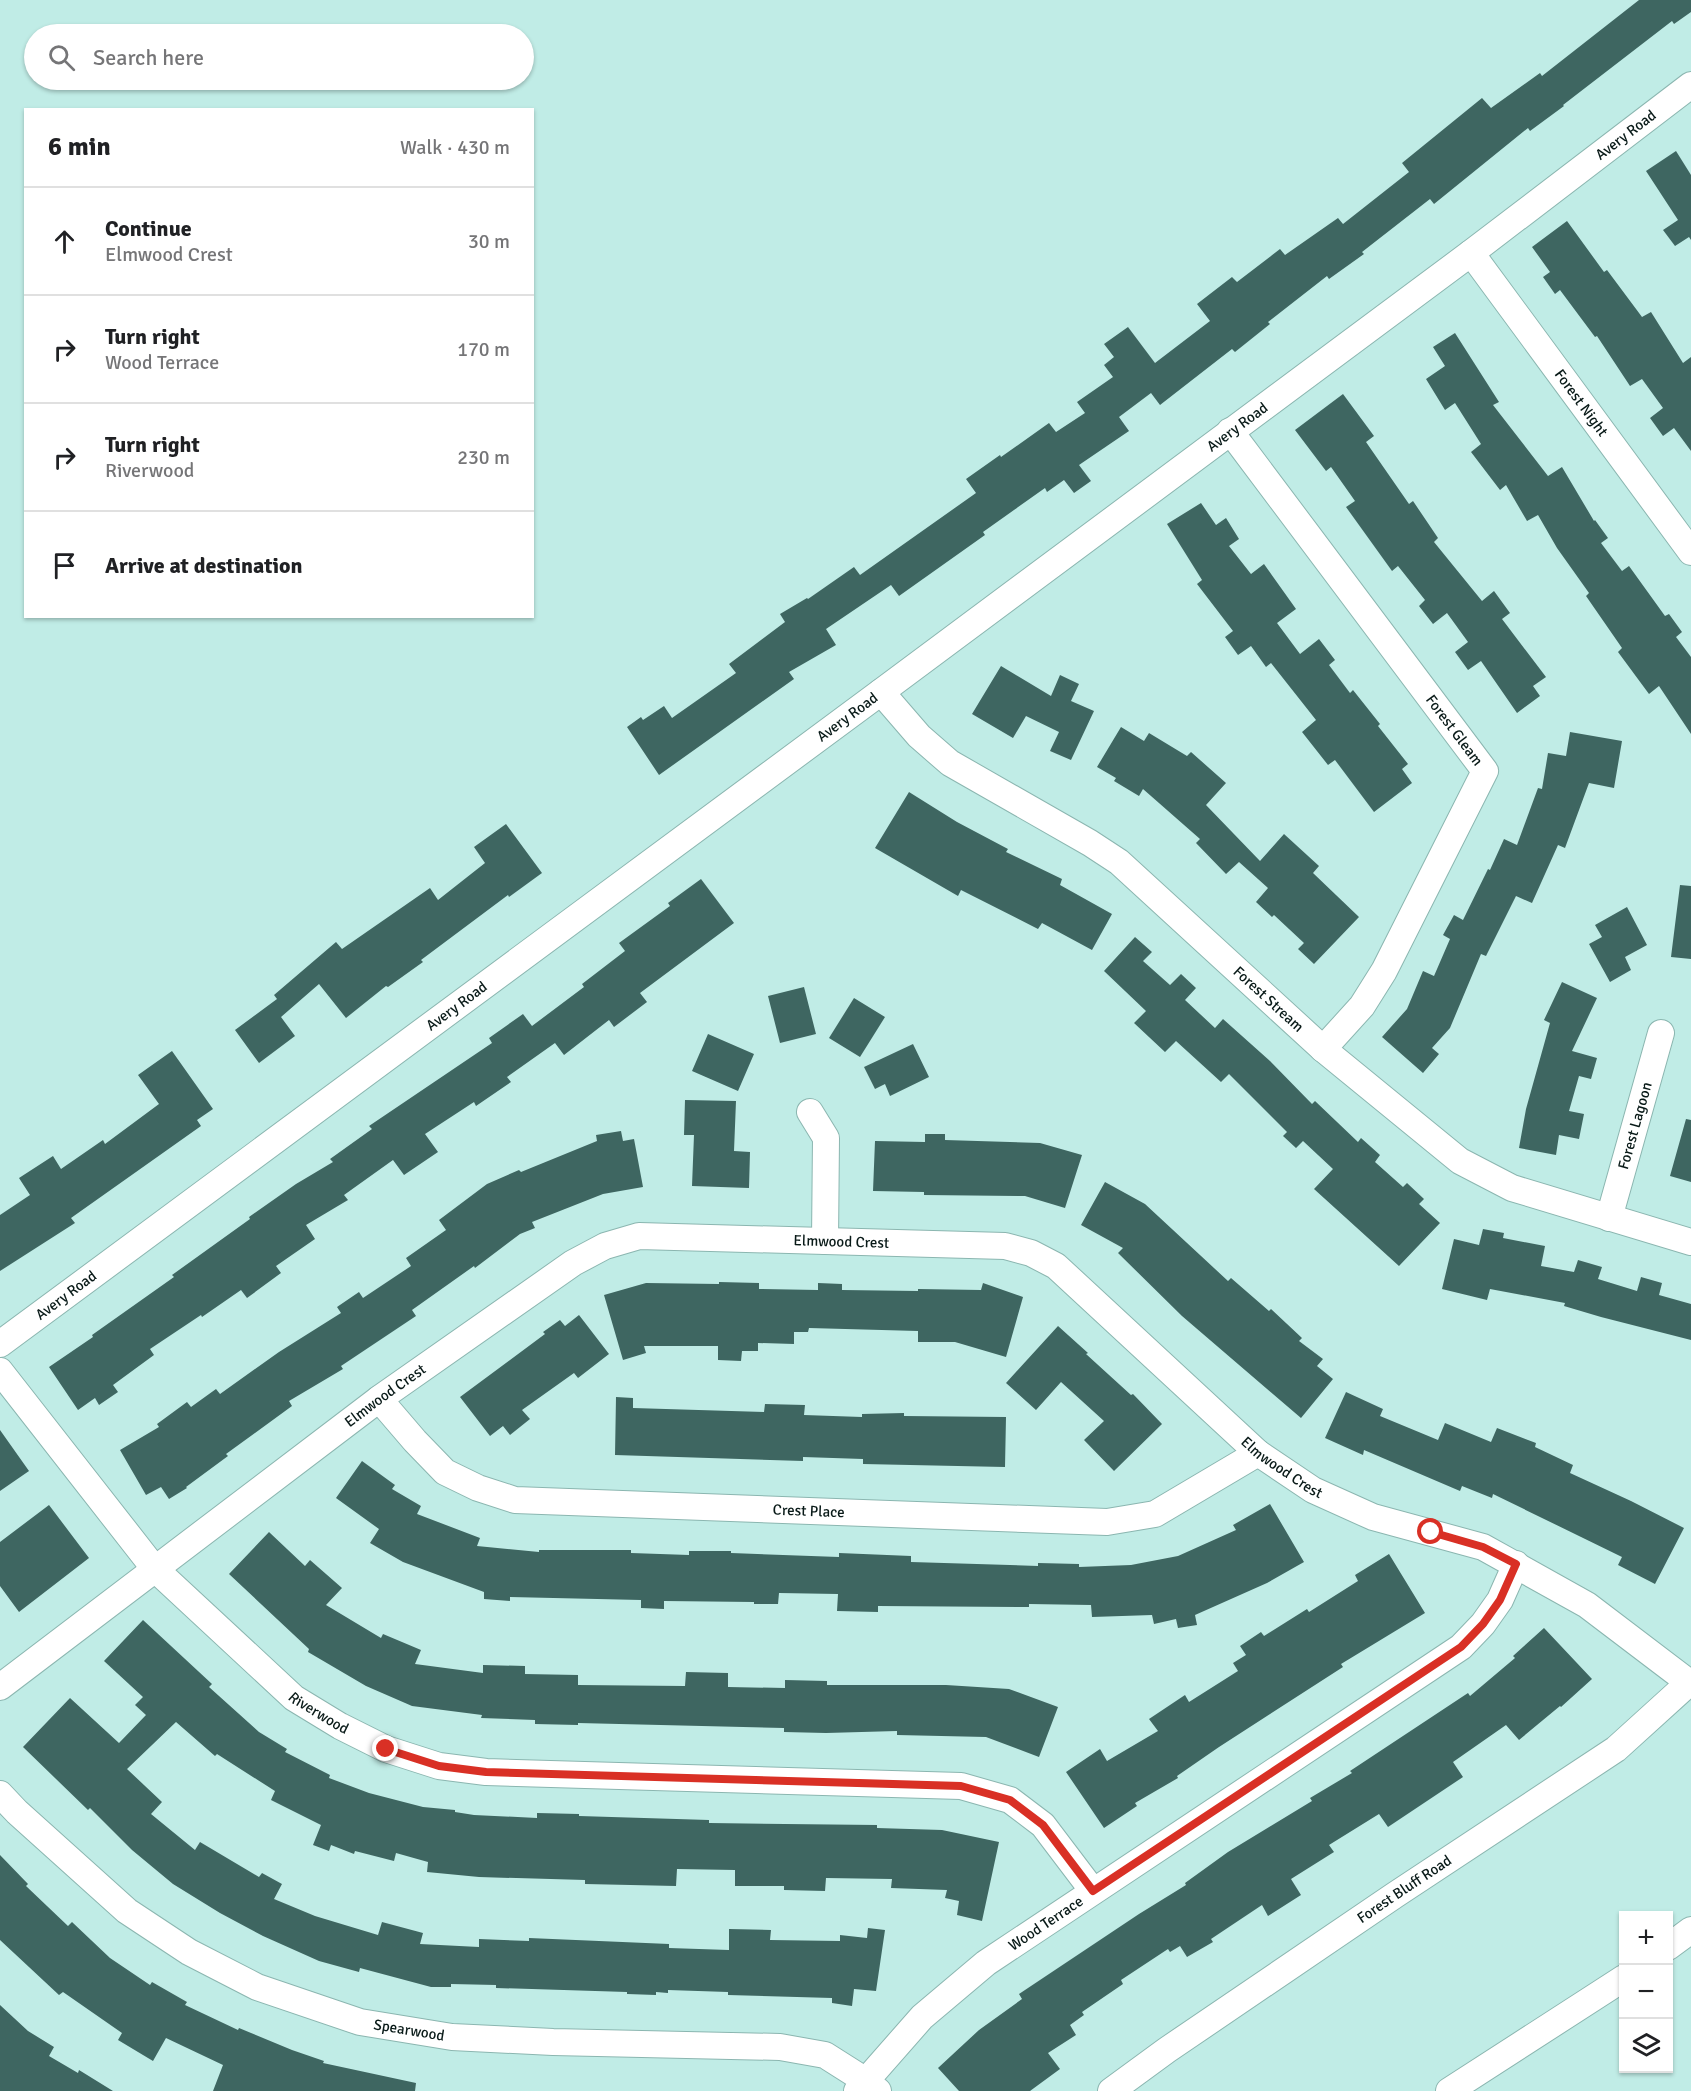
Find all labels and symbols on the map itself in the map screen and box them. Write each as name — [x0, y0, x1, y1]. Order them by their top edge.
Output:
street label: Avery Road — [1592, 106, 1660, 164]
street label: Forest Night — [1551, 366, 1612, 440]
street label: Avery Road — [1203, 398, 1271, 456]
street label: Avery Road — [813, 688, 881, 745]
street label: Forest Gleam — [1422, 691, 1487, 769]
street label: Forest Stream — [1230, 962, 1307, 1036]
street label: Avery Road — [423, 978, 491, 1035]
street label: Forest Lagoon — [1614, 1080, 1656, 1171]
street label: Elmwood Crest — [793, 1231, 889, 1252]
street label: Avery Road — [32, 1267, 100, 1324]
street label: Elmwood Crest — [341, 1360, 429, 1431]
street label: Elmwood Crest — [1237, 1433, 1325, 1502]
street label: Crest Place — [772, 1501, 845, 1521]
route start — [1417, 1518, 1443, 1544]
street label: Riverwood — [284, 1688, 352, 1738]
route end — [372, 1735, 398, 1761]
street label: Forest Bluff Road — [1354, 1851, 1455, 1927]
street label: Wood Terrace — [1005, 1892, 1086, 1954]
street label: Spearwood — [372, 2015, 446, 2045]

